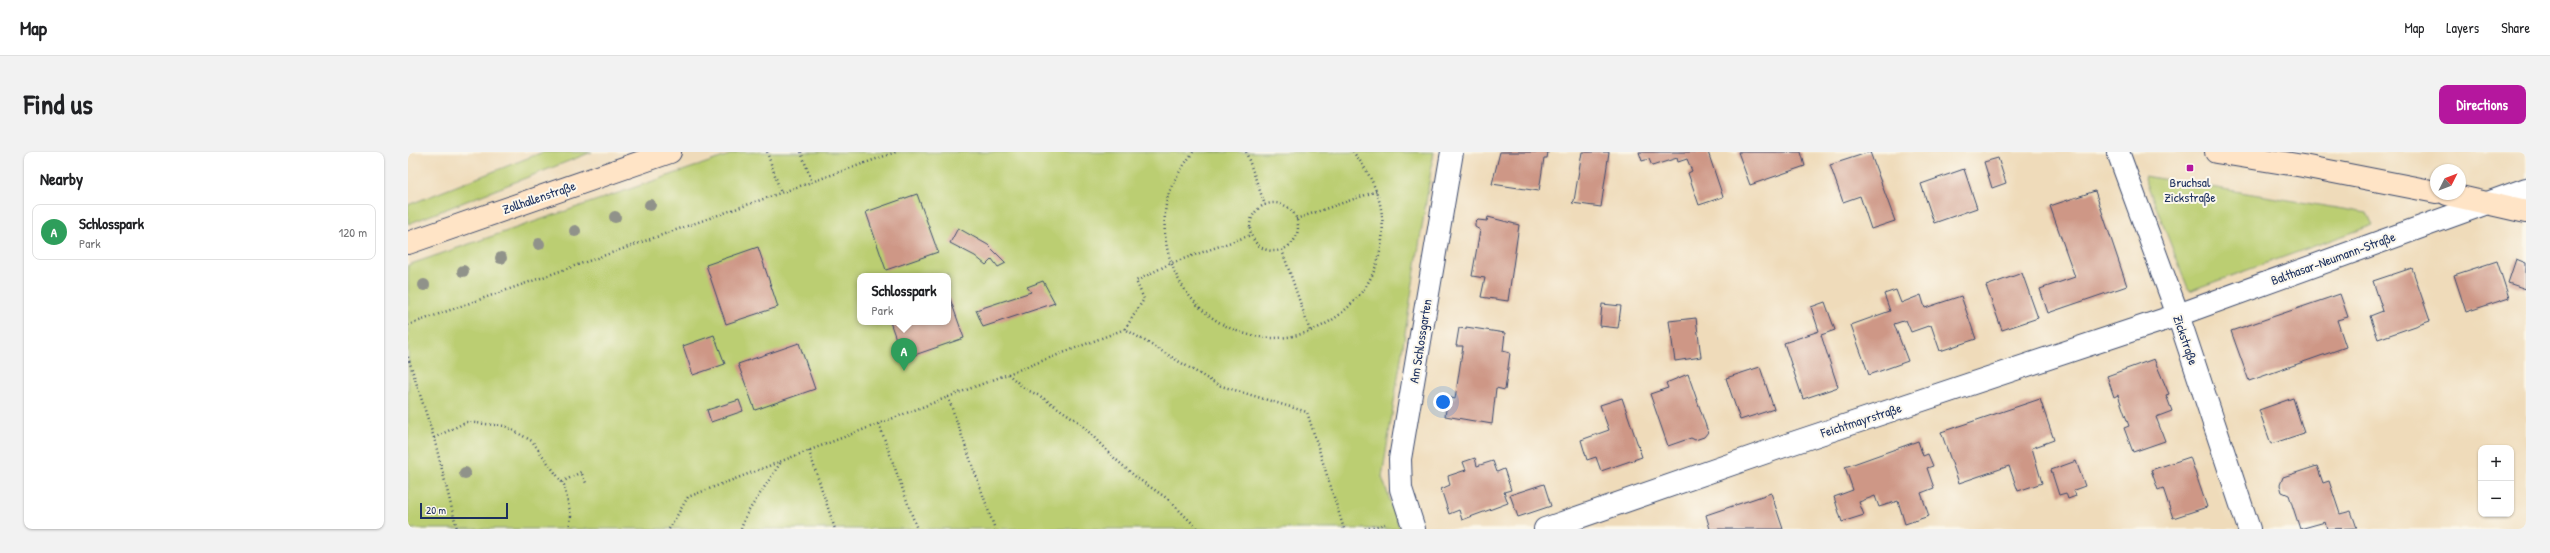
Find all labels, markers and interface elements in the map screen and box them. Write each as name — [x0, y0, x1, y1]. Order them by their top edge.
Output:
text: Map — [20, 15, 47, 41]
text: Map — [2404, 18, 2424, 37]
text: Layers — [2446, 18, 2479, 37]
text: Share — [2501, 18, 2530, 37]
text: Find us — [24, 85, 93, 123]
button: Directions — [2439, 85, 2526, 124]
marker: Bruchsal Zickstraße — [2185, 163, 2195, 173]
north arrow — [2430, 164, 2466, 200]
text: Nearby — [40, 167, 83, 190]
place label: Bruchsal Zickstraße — [2164, 173, 2216, 206]
street label: Zollhallenstraße — [500, 176, 578, 218]
text: Schlosspark — [79, 213, 144, 234]
text: A — [51, 223, 57, 241]
text: 120 m — [339, 223, 367, 241]
street label: Balthasar-Neumann-Straße — [2268, 227, 2398, 289]
text: Park — [79, 234, 101, 252]
popup — [857, 273, 951, 325]
text: Schlosspark — [872, 280, 936, 301]
street label: Am Schlossgarten — [1404, 298, 1436, 384]
text: Park — [872, 301, 893, 319]
street label: Zickstraße — [2169, 313, 2203, 367]
pin: A — [891, 338, 917, 371]
your location — [1433, 392, 1453, 412]
street label: Feichtmayrstraße — [1817, 398, 1904, 442]
map controls — [2478, 445, 2514, 517]
button: + — [2478, 445, 2514, 481]
button: − — [2478, 481, 2514, 517]
scale bar — [420, 501, 508, 520]
text: 20 m — [426, 503, 446, 517]

